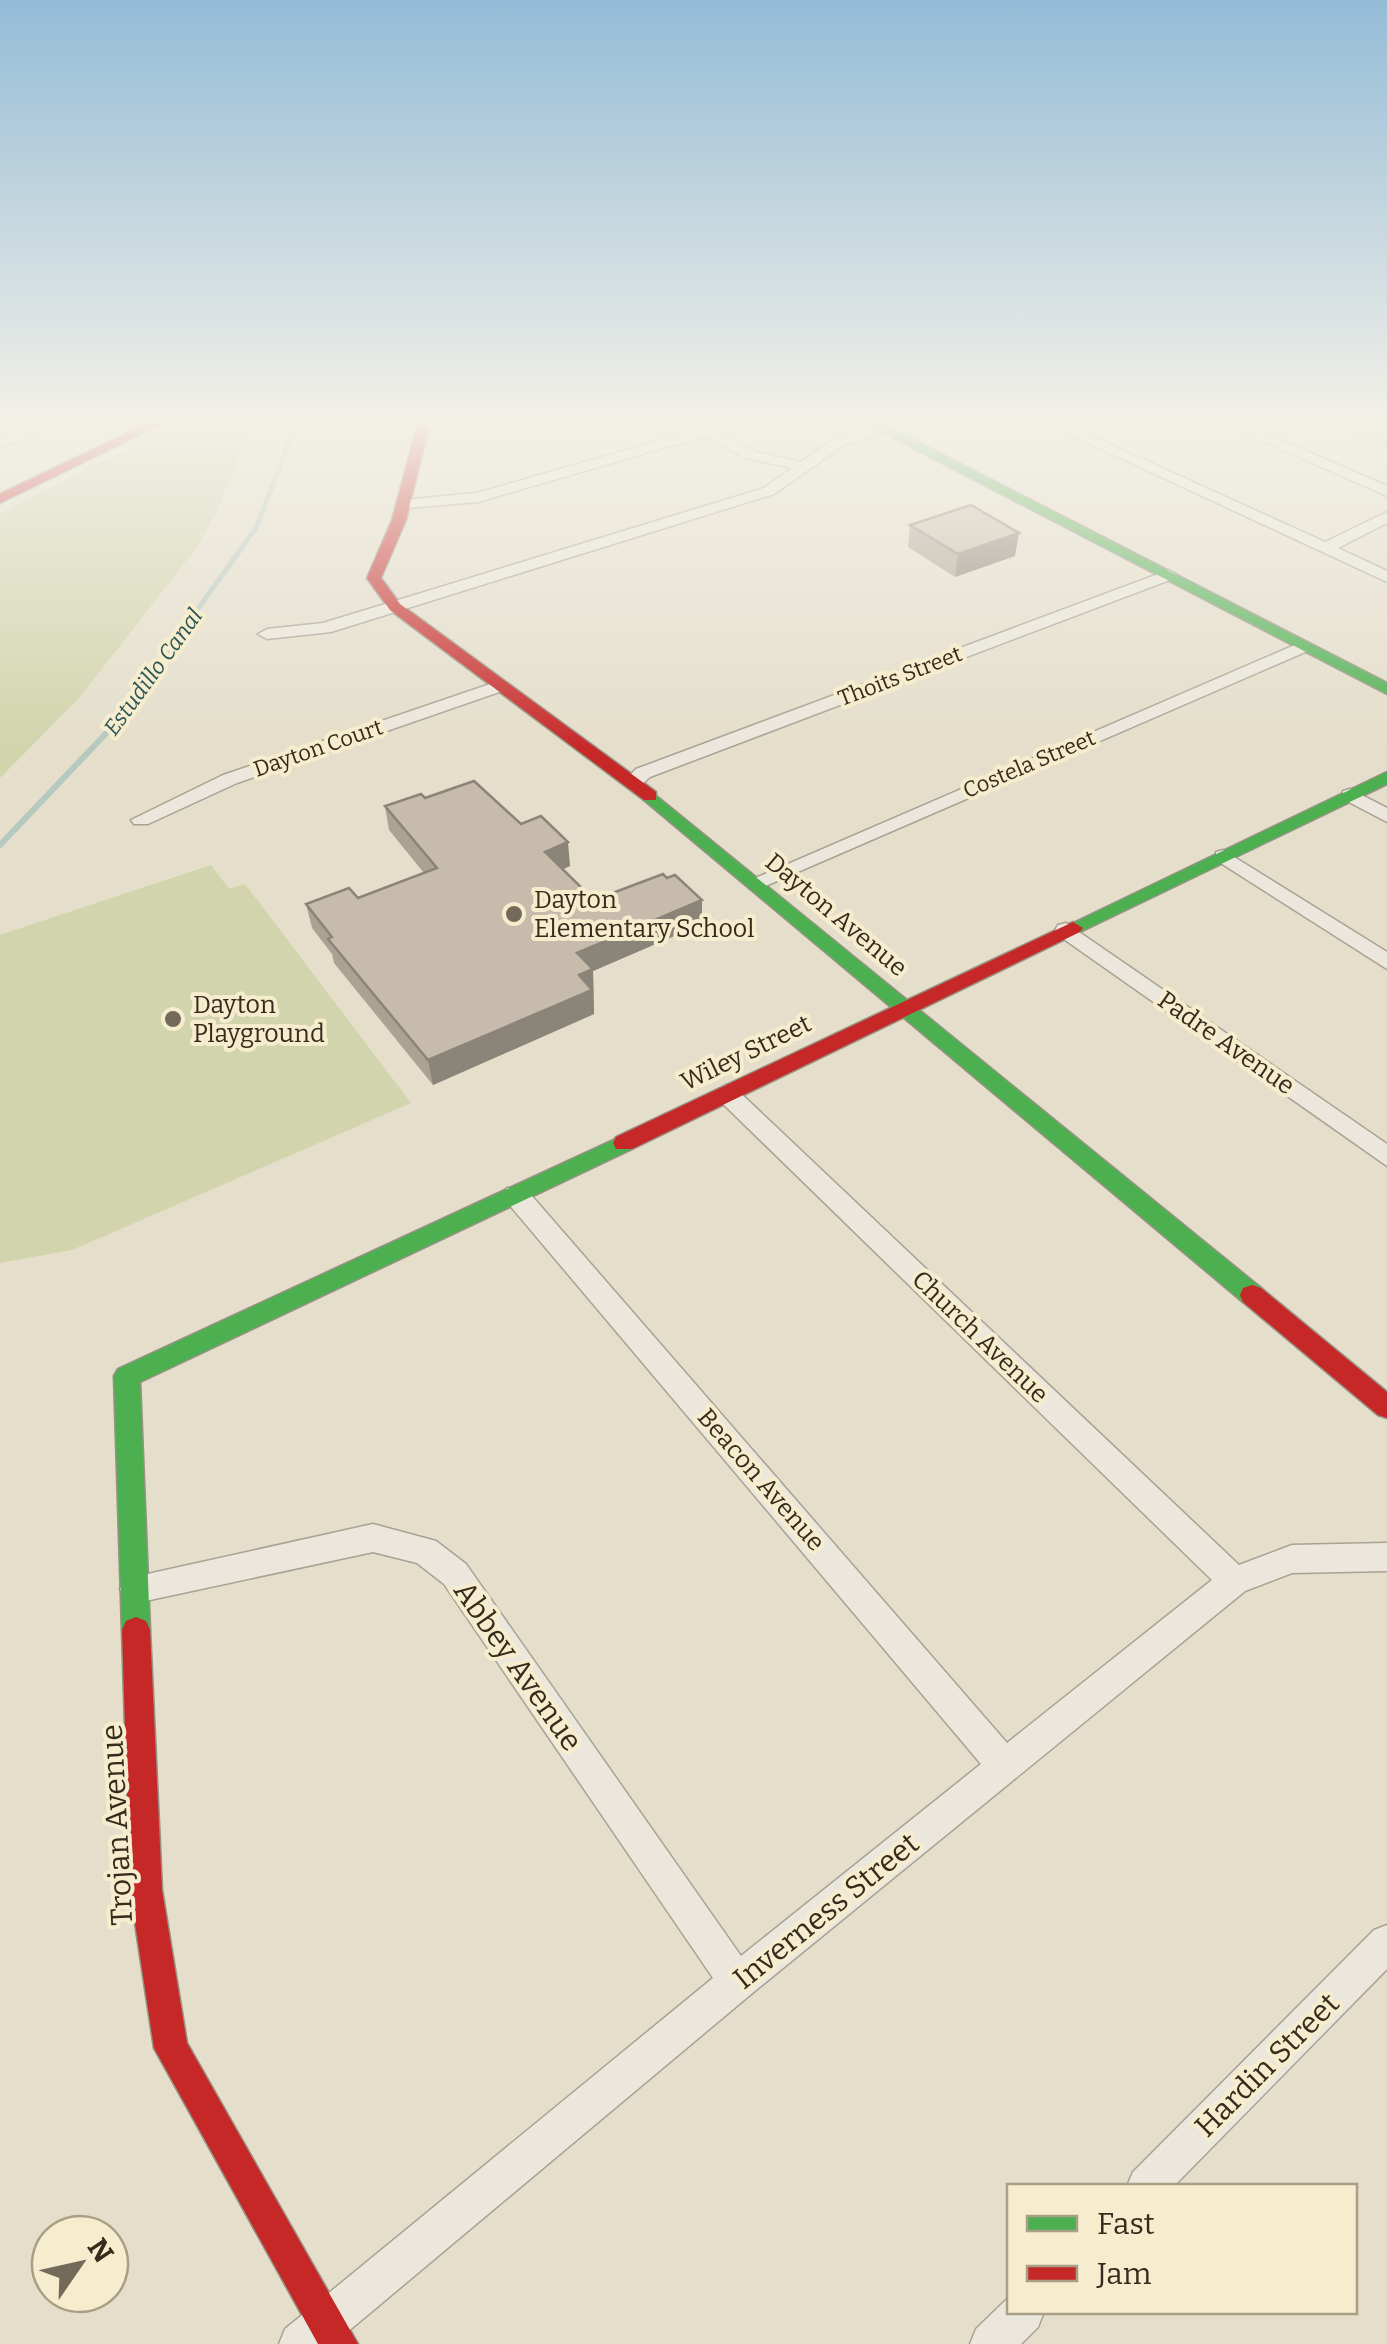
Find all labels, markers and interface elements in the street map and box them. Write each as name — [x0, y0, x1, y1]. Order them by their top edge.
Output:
water label: Estudillo Canal — [98, 603, 208, 741]
street label: Thoits Street — [834, 640, 966, 712]
street label: Dayton Court — [250, 713, 386, 783]
street label: Costela Street — [959, 724, 1099, 804]
street label: Dayton Avenue — [759, 847, 913, 983]
place label: Dayton Elementary School — [534, 885, 754, 944]
marker: Dayton Elementary School — [503, 903, 525, 925]
street label: Padre Avenue — [1152, 985, 1300, 1101]
place label: Dayton Playground — [193, 990, 325, 1049]
marker: Dayton Playground — [162, 1008, 184, 1030]
street label: Wiley Street — [676, 1009, 816, 1097]
street label: Church Avenue — [906, 1264, 1054, 1410]
street label: Beacon Avenue — [691, 1403, 831, 1557]
street label: Abbey Avenue — [446, 1574, 590, 1758]
street label: Trojan Avenue — [94, 1723, 140, 1927]
street label: Inverness Street — [726, 1825, 926, 1997]
street label: Hardin Street — [1188, 1985, 1347, 2144]
legend — [1007, 2184, 1357, 2314]
text: Fast — [1097, 2206, 1155, 2242]
north arrow — [30, 2214, 130, 2314]
text: N — [81, 2232, 120, 2268]
text: Jam — [1096, 2256, 1152, 2292]

